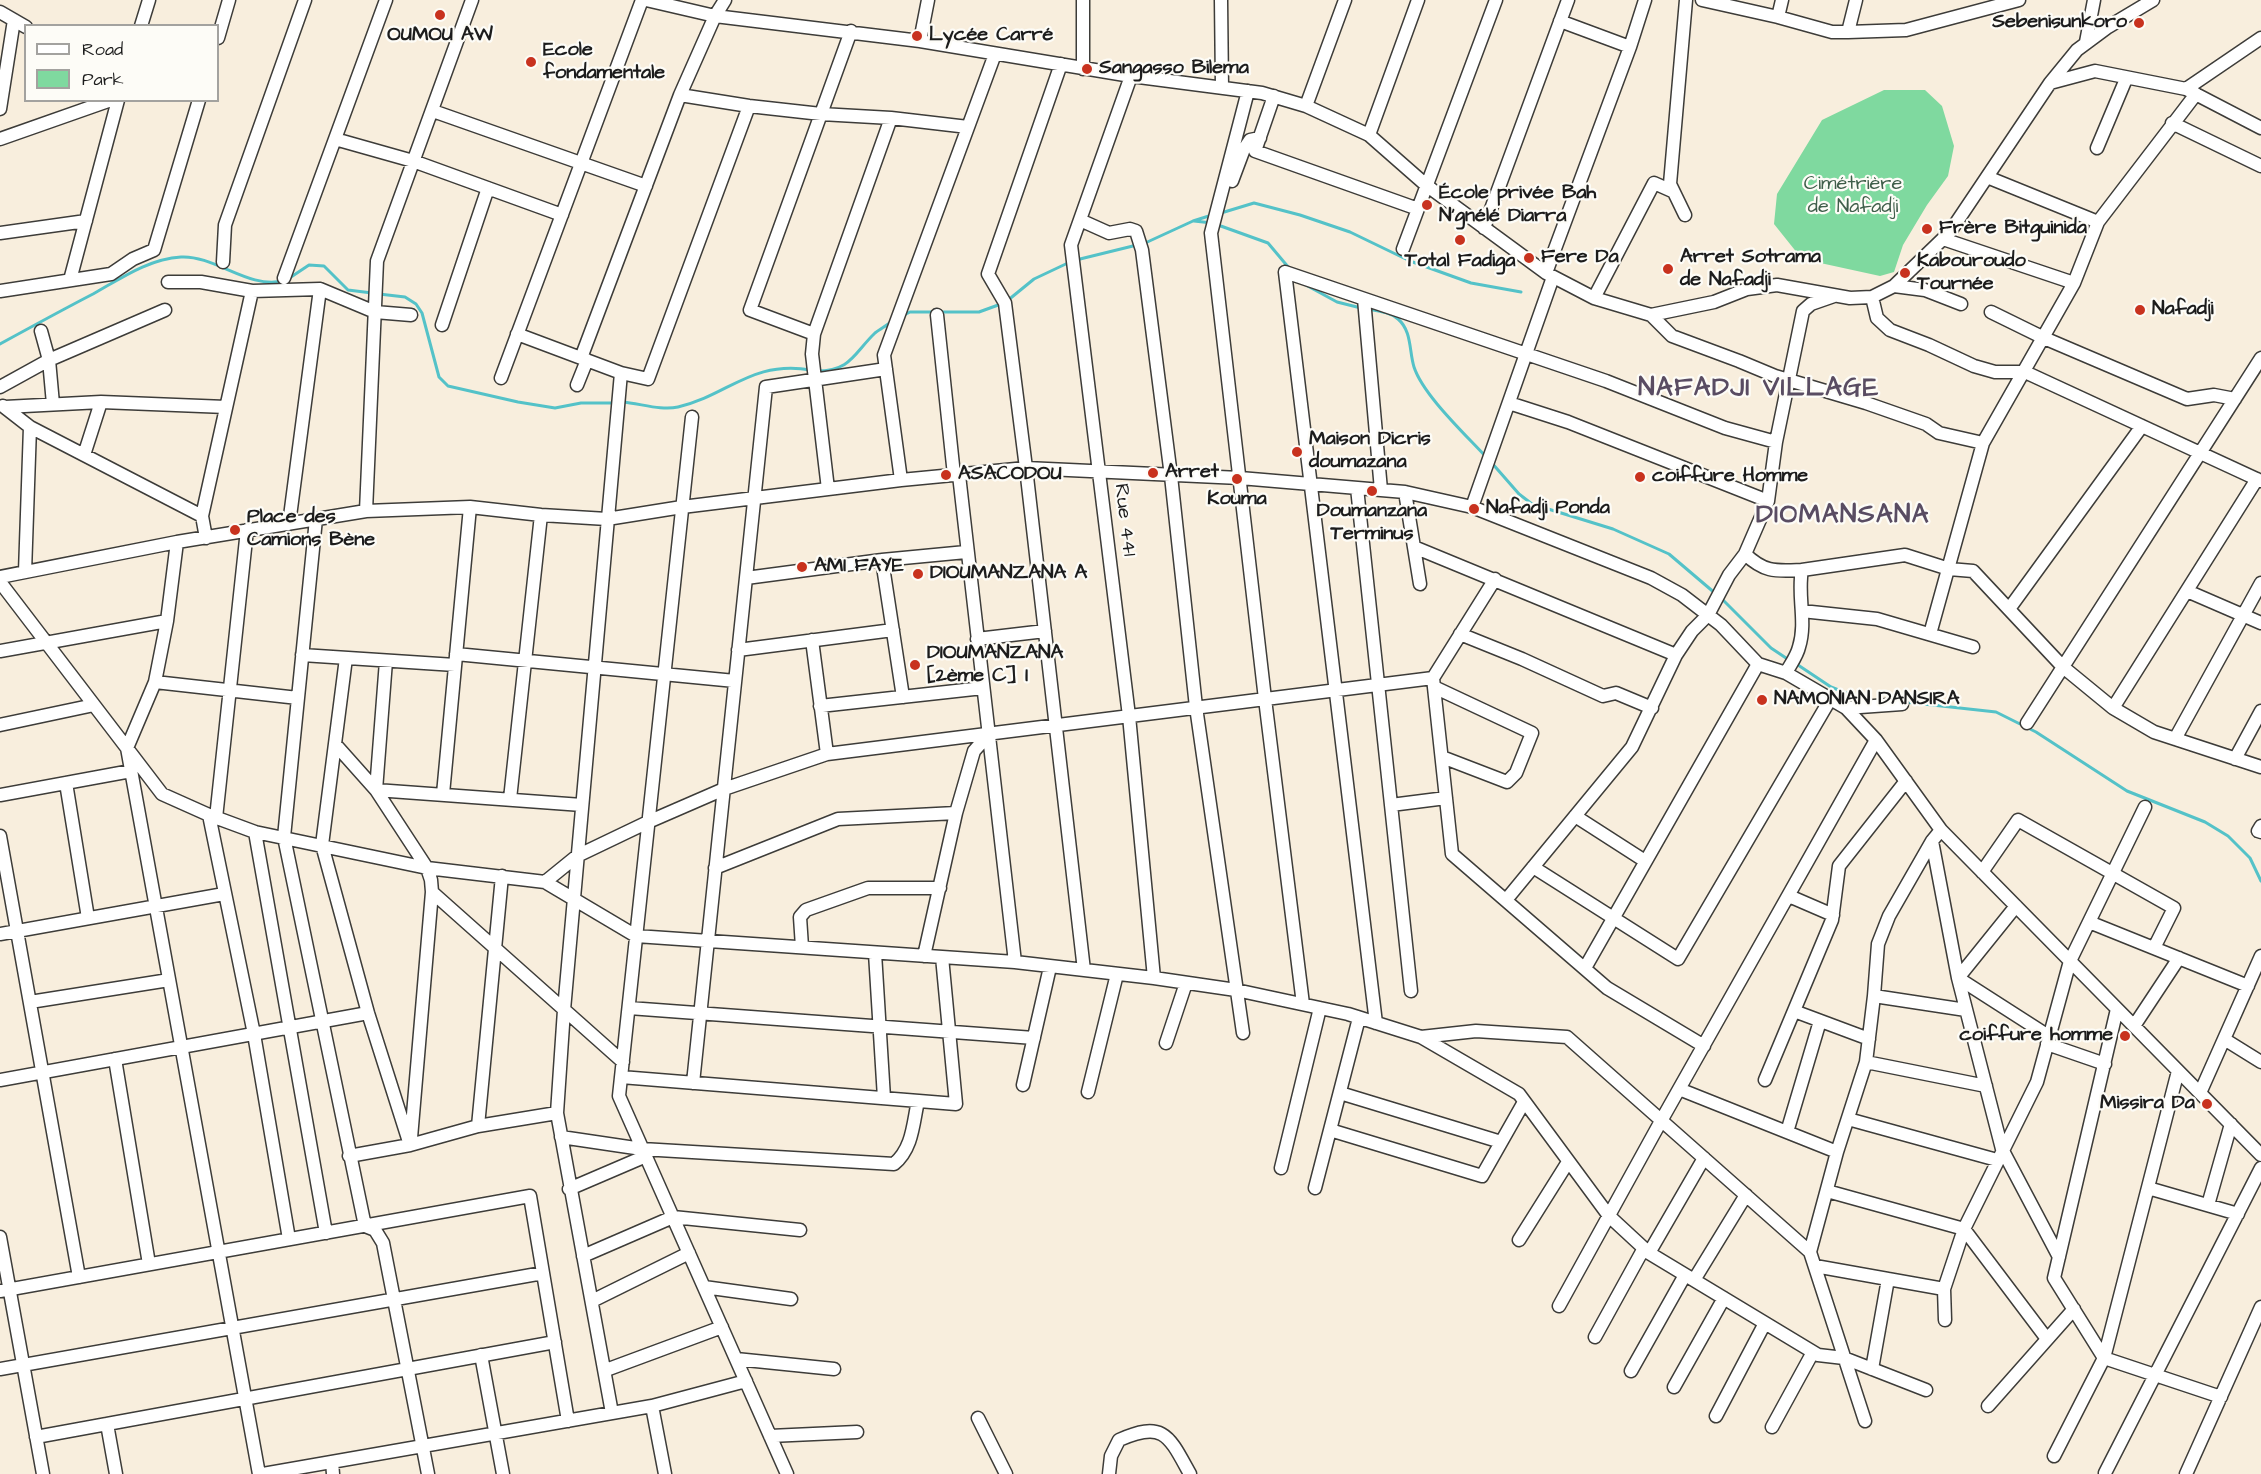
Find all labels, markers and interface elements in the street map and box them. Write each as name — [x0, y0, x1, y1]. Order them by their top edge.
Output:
marker: OUMOU AW — [433, 8, 447, 22]
place label: Sebenisunkoro — [1992, 11, 2127, 35]
marker: Sebenisunkoro — [2132, 16, 2146, 30]
legend — [24, 24, 219, 102]
place label: OUMOU AW — [387, 24, 493, 48]
place label: Lycée Carré — [929, 24, 1053, 48]
marker: Lycée Carré — [910, 29, 924, 43]
text: Road — [82, 37, 123, 62]
place label: Ecole fondamentale — [543, 39, 665, 86]
marker: Ecole fondamentale — [524, 55, 538, 69]
place label: Sangasso Bilema — [1099, 57, 1249, 81]
marker: Sangasso Bilema — [1080, 62, 1094, 76]
text: Park — [82, 67, 124, 92]
park label: Cimétrière de Nafadji — [1804, 173, 1902, 220]
place label: École privée Bah N'gnélé Diarra — [1439, 182, 1596, 229]
marker: École privée Bah N'gnélé Diarra — [1420, 198, 1434, 212]
place label: Frère Bitguinida — [1939, 217, 2087, 241]
marker: Frère Bitguinida — [1920, 222, 1934, 236]
marker: Total Fadiga — [1453, 233, 1467, 247]
place label: Fere Da — [1541, 246, 1619, 270]
place label: Arret Sotrama de Nafadji — [1680, 246, 1821, 293]
place label: Total Fadiga — [1405, 250, 1515, 274]
place label: Kabouroudo Tournée — [1917, 250, 2026, 297]
marker: Fere Da — [1522, 251, 1536, 265]
marker: Arret Sotrama de Nafadji — [1661, 262, 1675, 276]
marker: Kabouroudo Tournée — [1898, 266, 1912, 280]
place label: Nafadji — [2152, 298, 2214, 322]
marker: Nafadji — [2133, 303, 2147, 317]
district label: NAFADJI VILLAGE — [1638, 374, 1880, 406]
place label: Maison Dicris doumazana — [1309, 428, 1431, 475]
marker: Maison Dicris doumazana — [1290, 445, 1304, 459]
place label: Arret — [1165, 461, 1219, 485]
place label: ASACODOU — [958, 463, 1062, 487]
place label: coiffure Homme — [1652, 465, 1808, 489]
marker: Arret — [1146, 466, 1160, 480]
marker: ASACODOU — [939, 468, 953, 482]
marker: coiffure Homme — [1633, 470, 1647, 484]
marker: Kouma — [1230, 472, 1244, 486]
street label: Rue 441 — [1108, 482, 1140, 558]
marker: Doumanzana Terminus — [1365, 484, 1379, 498]
place label: Kouma — [1207, 488, 1267, 512]
place label: Nafadji Ponda — [1486, 497, 1610, 521]
place label: Doumanzana Terminus — [1317, 500, 1427, 547]
district label: DIOMANSANA — [1756, 501, 1930, 533]
marker: Nafadji Ponda — [1467, 502, 1481, 516]
place label: Place des Camions Bène — [247, 506, 375, 553]
marker: Place des Camions Bène — [228, 523, 242, 537]
place label: AMI FAYE — [814, 555, 904, 579]
marker: AMI FAYE — [795, 560, 809, 574]
place label: DIOUMANZANA A — [930, 562, 1087, 586]
marker: DIOUMANZANA A — [911, 567, 925, 581]
place label: DIOUMANZANA [2ème C] I — [927, 642, 1063, 689]
marker: DIOUMANZANA [2ème C] I — [908, 658, 922, 672]
place label: NAMONIAN DANSIRA — [1774, 688, 1959, 712]
marker: NAMONIAN DANSIRA — [1755, 693, 1769, 707]
place label: coiffure homme — [1959, 1024, 2113, 1048]
marker: coiffure homme — [2118, 1029, 2132, 1043]
place label: Missira Da — [2100, 1092, 2195, 1116]
marker: Missira Da — [2200, 1097, 2214, 1111]

